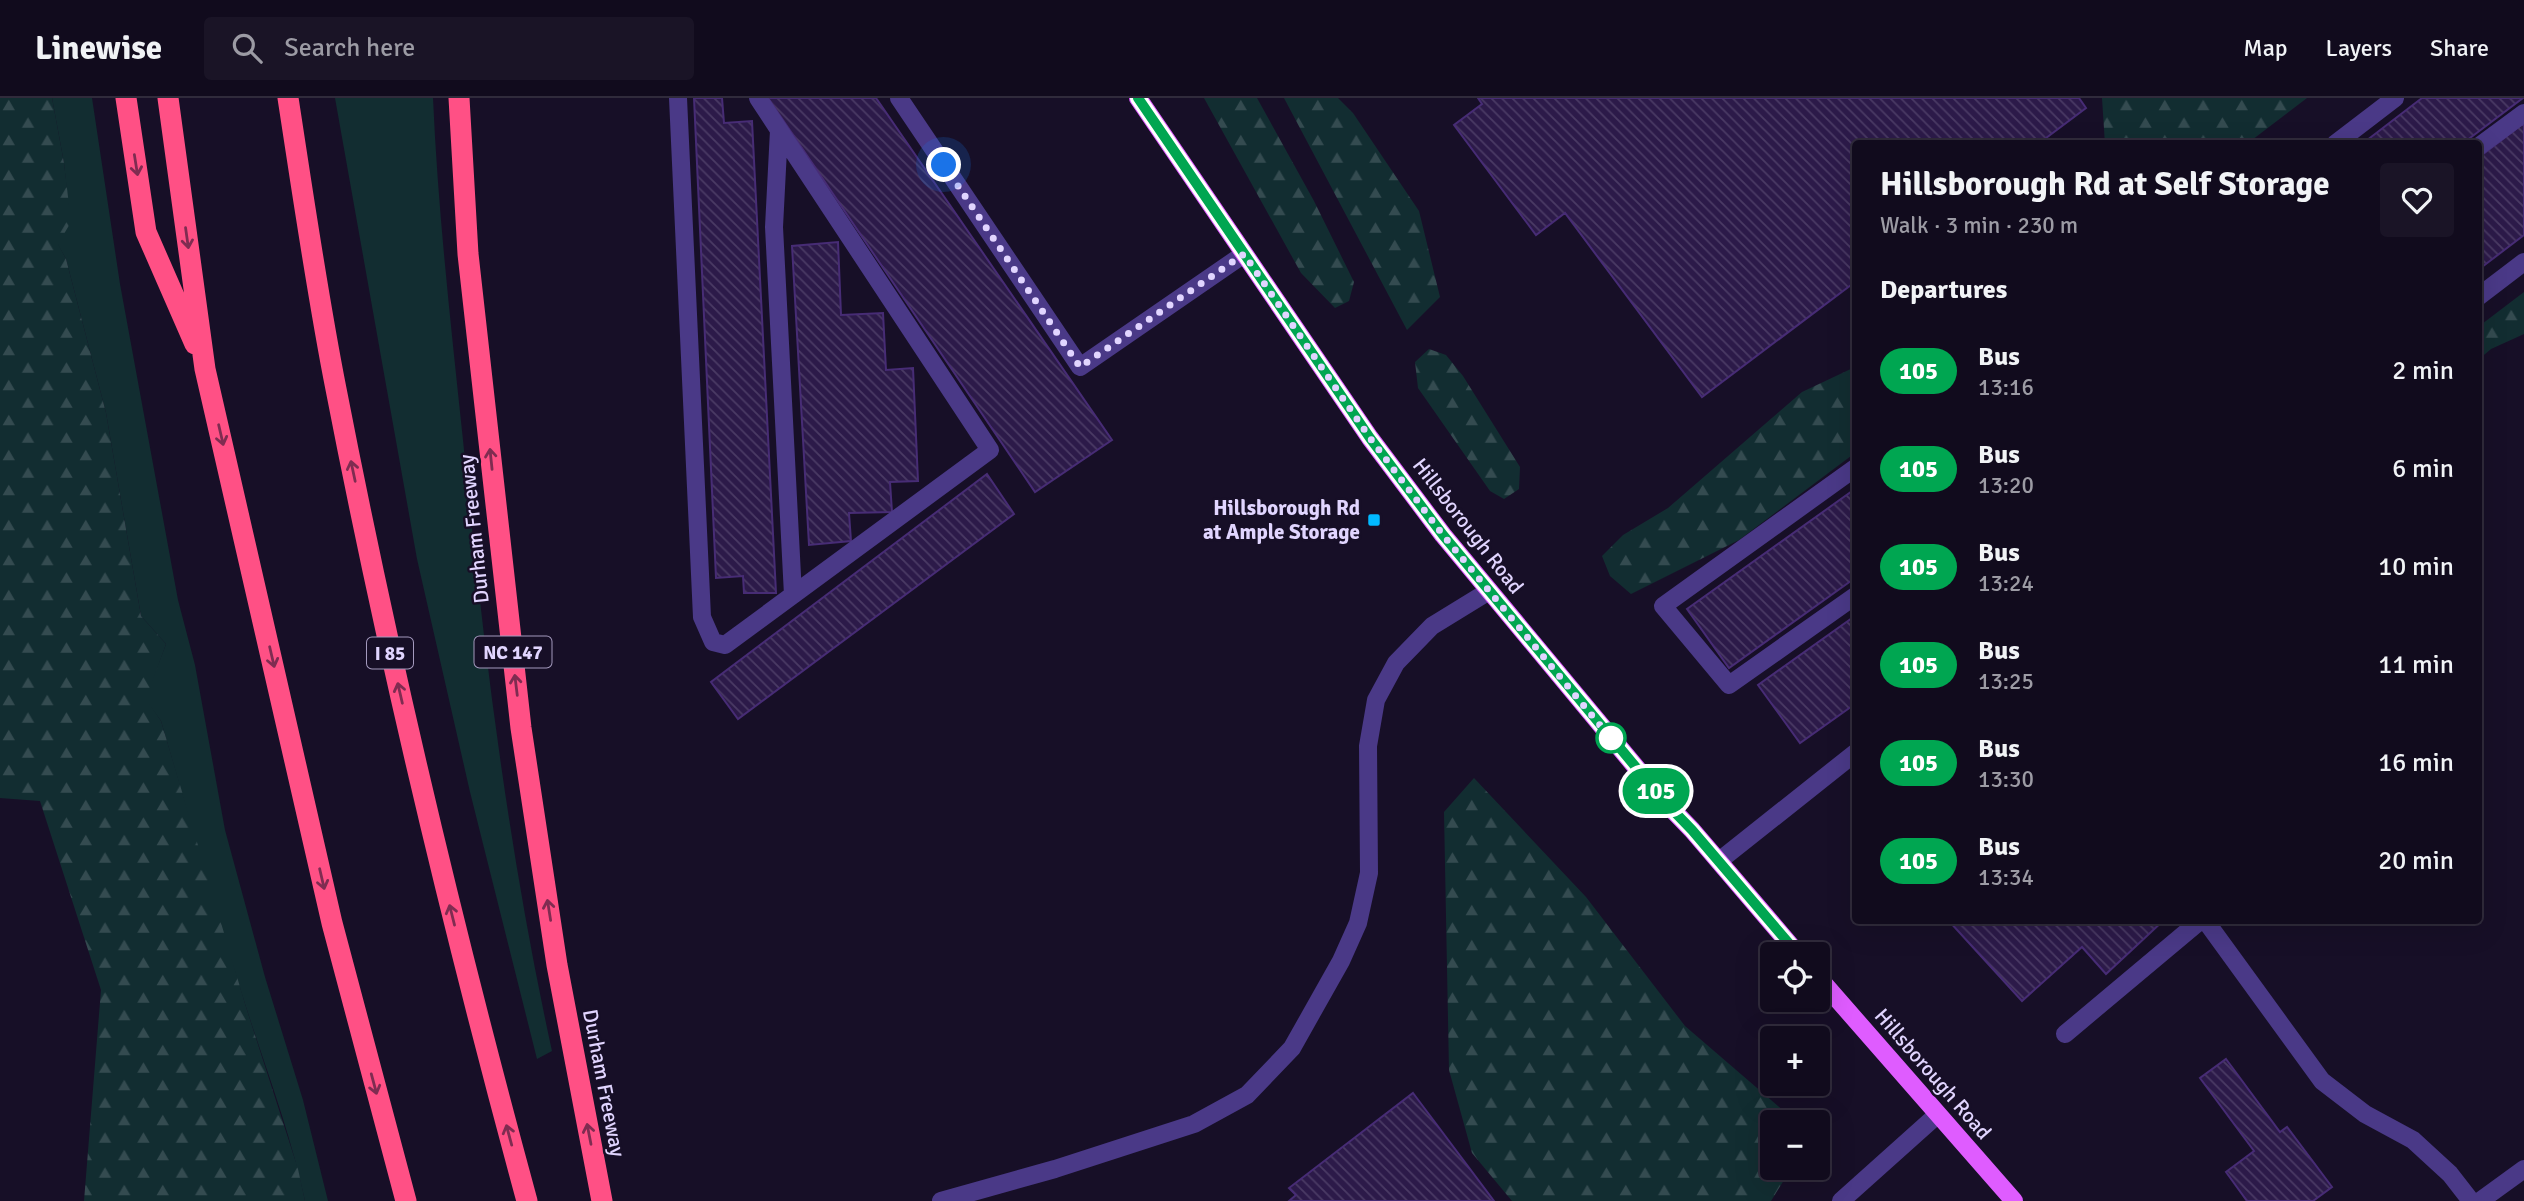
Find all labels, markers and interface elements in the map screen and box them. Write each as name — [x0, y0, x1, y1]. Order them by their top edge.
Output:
search box — [204, 17, 694, 80]
text: Linewise — [35, 28, 162, 69]
icon: search — [228, 29, 266, 67]
text: Search here — [284, 32, 415, 64]
text: Map — [2243, 33, 2288, 63]
text: Layers — [2326, 33, 2392, 63]
text: Share — [2430, 33, 2489, 63]
your location — [926, 147, 961, 182]
one-way arrow — [130, 154, 143, 176]
button: heart — [2380, 163, 2454, 237]
text: Hillsborough Rd at Self Storage — [1880, 164, 2330, 205]
text: Walk · 3 min · 230 m — [1880, 211, 2078, 240]
one-way arrow — [181, 227, 194, 249]
text: Departures — [1880, 274, 2007, 306]
text: Bus — [1978, 341, 2020, 373]
text: 2 min — [2392, 355, 2454, 387]
text: 105 — [1899, 356, 1938, 386]
text: 13:16 — [1978, 373, 2034, 402]
one-way arrow — [215, 423, 228, 446]
text: Bus — [1978, 439, 2020, 471]
one-way arrow — [484, 448, 497, 471]
street label: Durham Freeway — [453, 453, 495, 605]
street label: Hillsborough Road — [1407, 453, 1529, 599]
text: 6 min — [2392, 453, 2454, 485]
text: 105 — [1899, 454, 1938, 484]
one-way arrow — [345, 460, 359, 483]
text: 13:20 — [1978, 471, 2034, 500]
place label: Hillsborough Rd at Ample Storage — [1203, 495, 1360, 545]
marker: Hillsborough Rd at Ample Storage — [1366, 512, 1382, 528]
text: Bus — [1978, 537, 2020, 569]
text: 10 min — [2378, 551, 2454, 583]
text: 105 — [1899, 552, 1938, 582]
text: 13:24 — [1978, 569, 2034, 598]
text: Bus — [1978, 635, 2020, 667]
road number: NC 147 — [475, 636, 552, 667]
road number: I 85 — [367, 638, 413, 668]
one-way arrow — [265, 645, 279, 668]
text: 11 min — [2378, 649, 2454, 681]
text: 105 — [1899, 650, 1938, 680]
text: 13:25 — [1978, 667, 2034, 696]
one-way arrow — [510, 674, 523, 697]
one-way arrow — [392, 683, 405, 705]
unlabelled marker — [1596, 723, 1626, 753]
text: Bus — [1978, 733, 2020, 765]
text: 16 min — [2378, 747, 2454, 779]
text: 105 — [1899, 748, 1938, 778]
text: 13:30 — [1978, 765, 2034, 794]
line badge: 105 — [1616, 768, 1696, 814]
text: 105 — [1637, 776, 1675, 806]
text: Bus — [1978, 831, 2020, 863]
text: 20 min — [2378, 845, 2454, 877]
text: 105 — [1899, 846, 1938, 876]
text: 13:34 — [1978, 863, 2034, 892]
one-way arrow — [315, 867, 329, 890]
one-way arrow — [542, 899, 555, 922]
one-way arrow — [445, 904, 458, 927]
map controls — [1760, 942, 1830, 1180]
button: locate — [1760, 942, 1830, 1012]
street label: Hillsborough Road — [1869, 1003, 1997, 1145]
street label: Durham Freeway — [577, 1007, 631, 1159]
button: + — [1760, 1026, 1830, 1096]
one-way arrow — [368, 1072, 381, 1095]
button: − — [1760, 1110, 1830, 1180]
one-way arrow — [582, 1123, 596, 1146]
one-way arrow — [502, 1124, 515, 1147]

